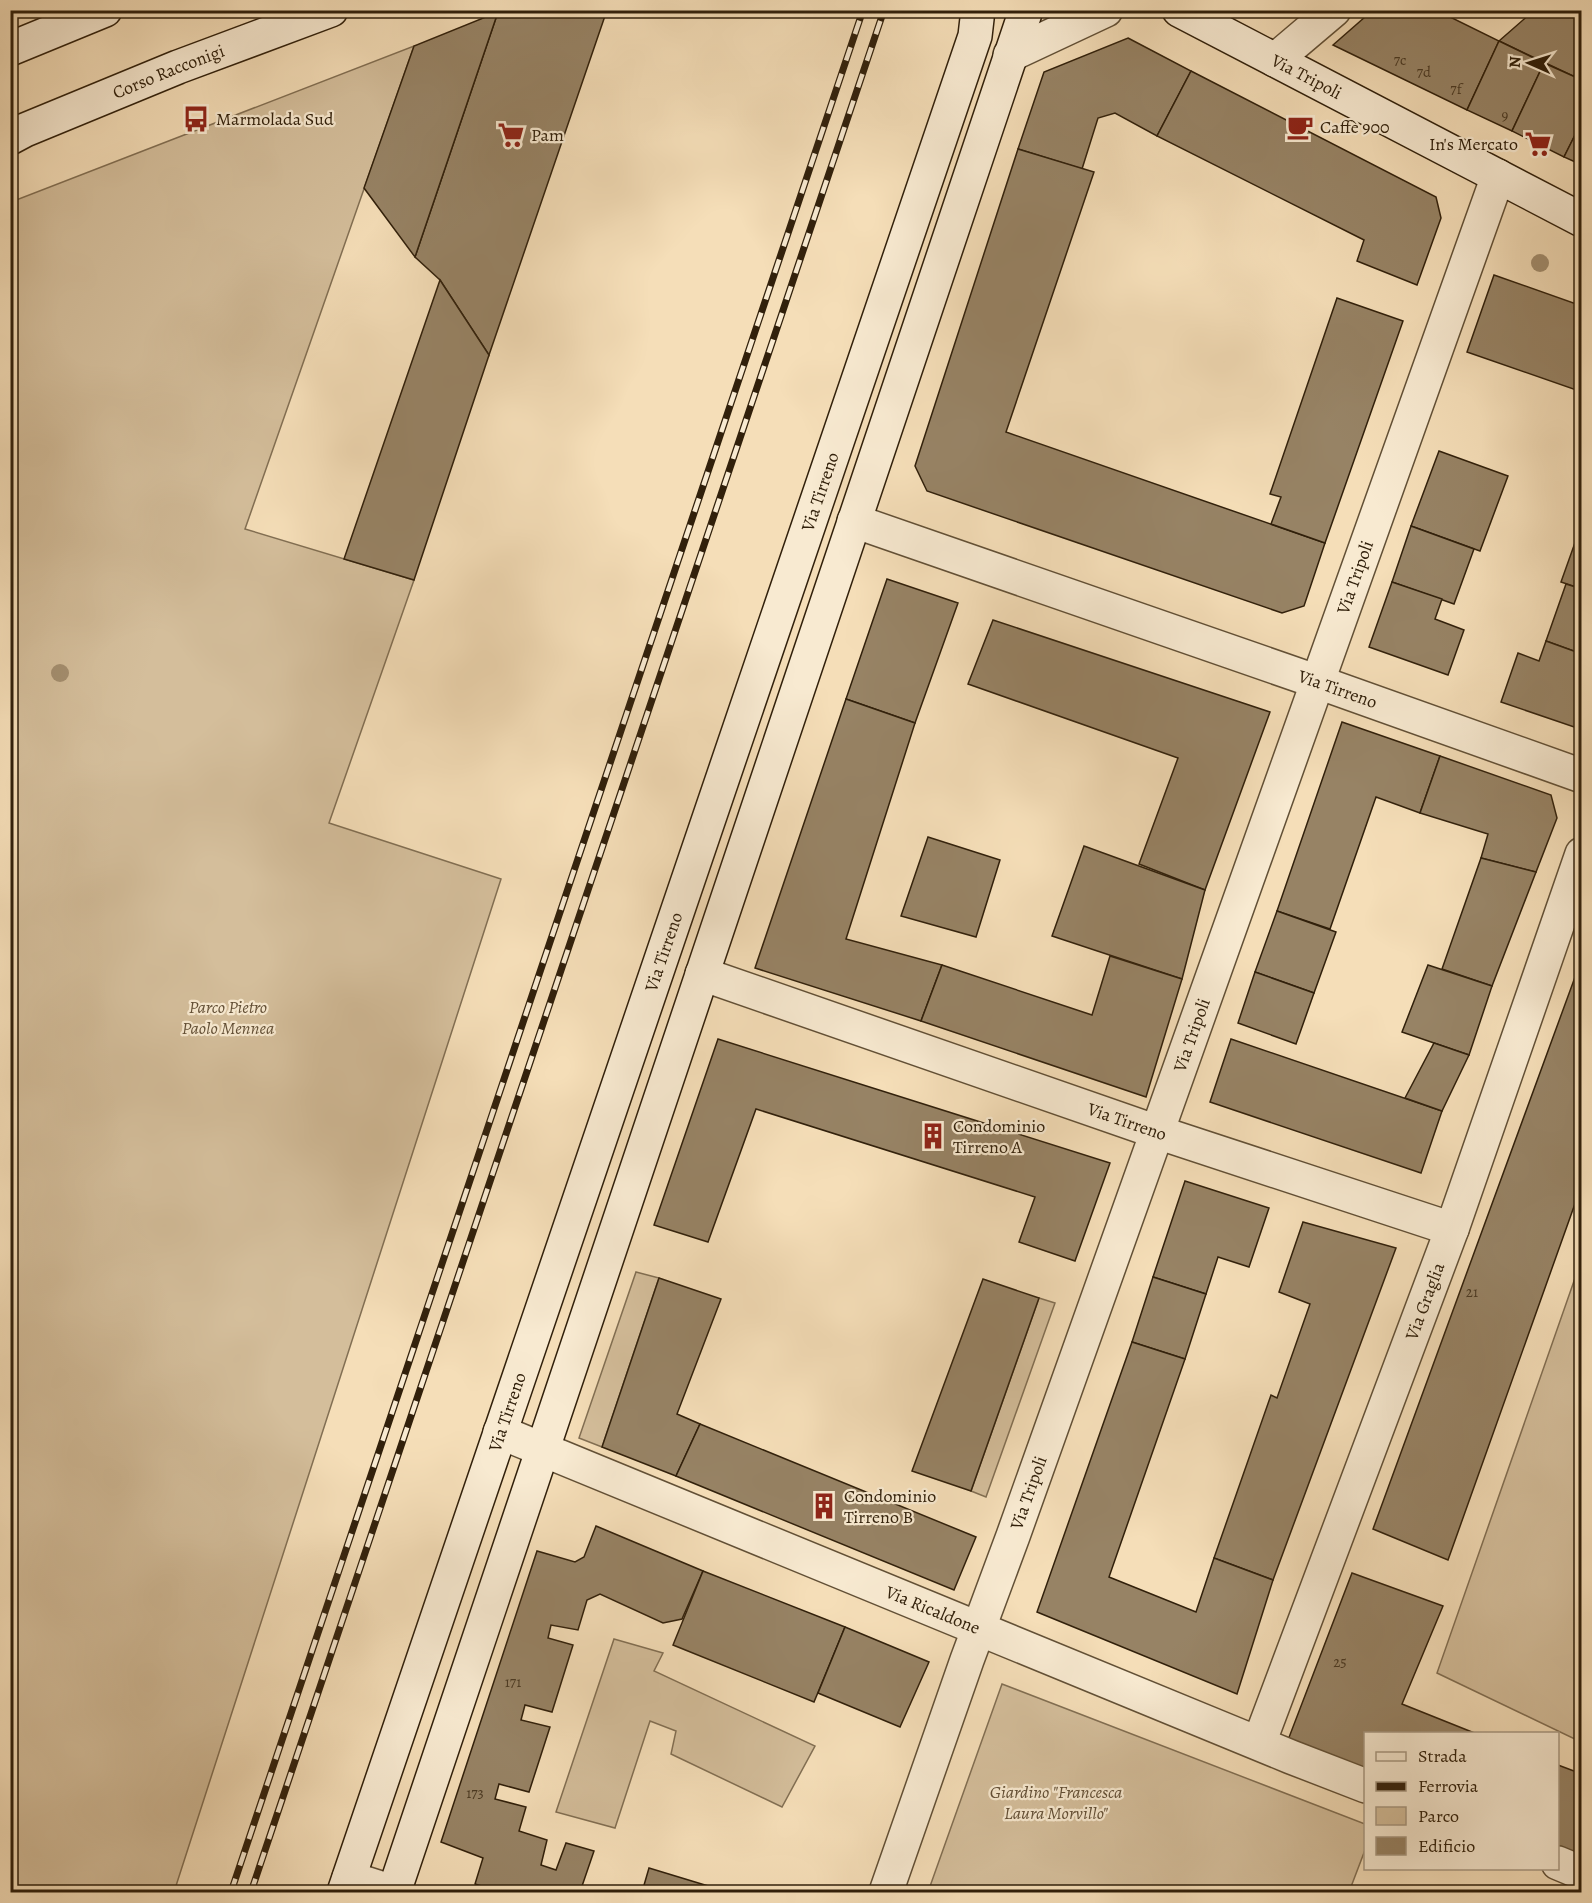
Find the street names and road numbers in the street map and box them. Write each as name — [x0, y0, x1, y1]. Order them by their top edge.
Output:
street label: Corso Racconigi — [109, 39, 228, 105]
street label: Via Tripoli — [1266, 48, 1346, 105]
street label: Via Tirreno — [795, 449, 845, 535]
street label: Via Tripoli — [1330, 537, 1379, 618]
street label: Via Tirreno — [1294, 664, 1380, 714]
street label: Via Tirreno — [639, 909, 688, 996]
street label: Via Tripoli — [1167, 995, 1216, 1076]
street label: Via Tirreno — [1083, 1096, 1170, 1146]
street label: Via Graglia — [1399, 1258, 1451, 1344]
street label: Via Tirreno — [482, 1369, 532, 1456]
street label: Via Tripoli — [1004, 1453, 1053, 1534]
street label: Via Ricaldone — [881, 1579, 984, 1640]

